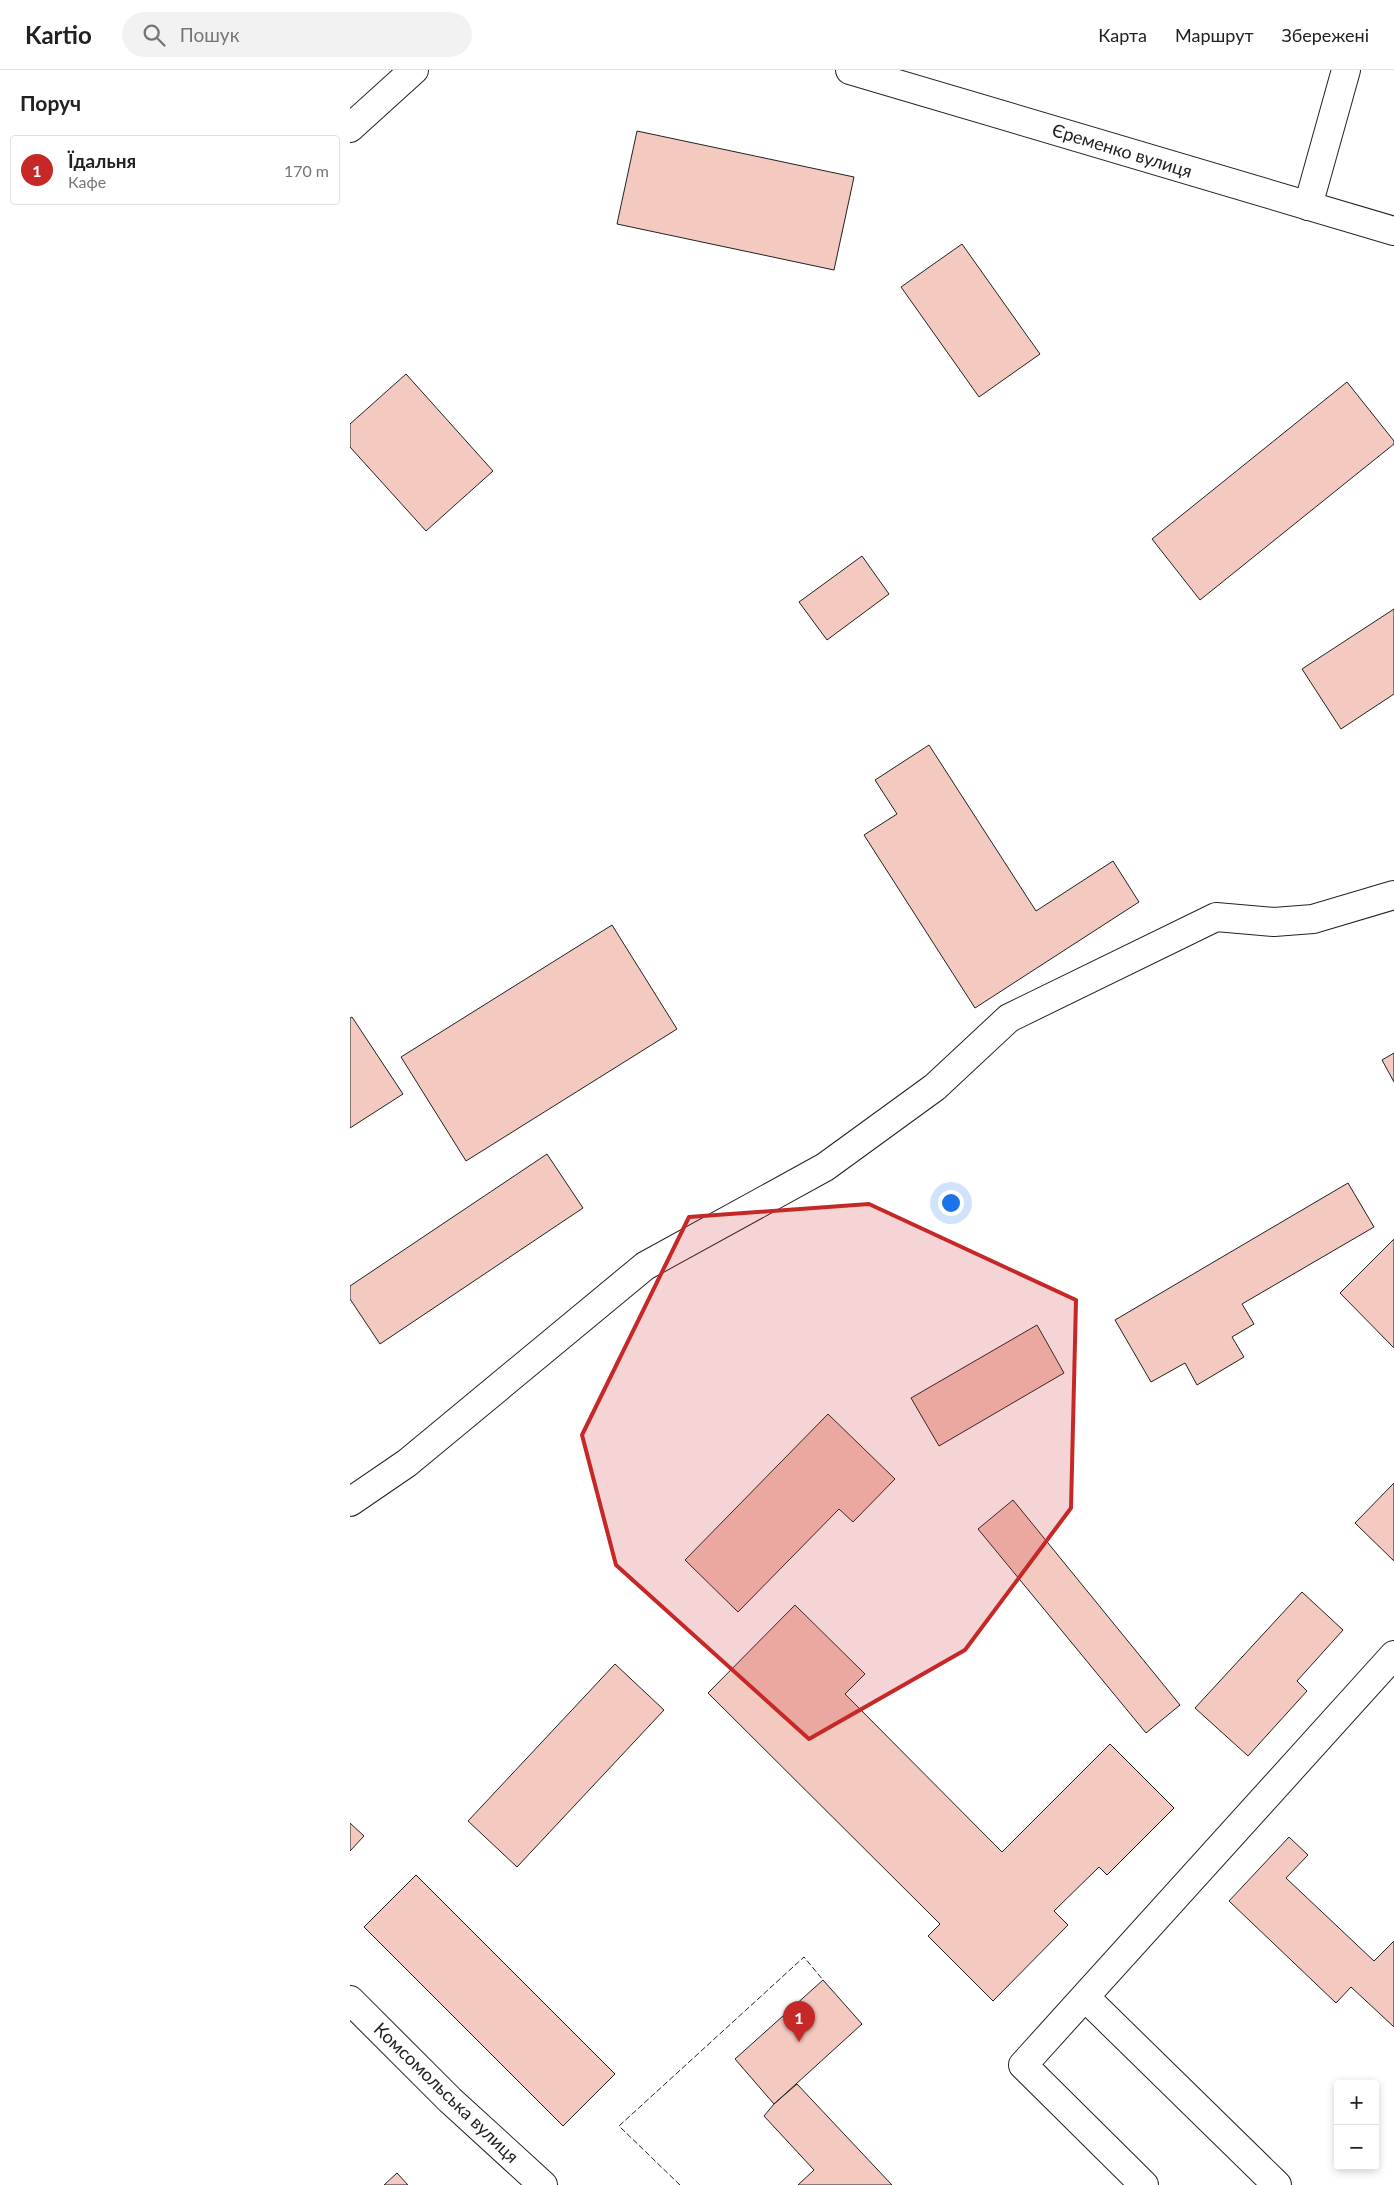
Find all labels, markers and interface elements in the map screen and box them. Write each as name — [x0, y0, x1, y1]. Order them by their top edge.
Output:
search box — [122, 12, 472, 57]
text: Kartio — [25, 20, 92, 49]
icon: search — [140, 21, 168, 49]
text: Пошук — [180, 23, 240, 46]
text: Карта — [1098, 24, 1147, 46]
text: Маршрут — [1175, 24, 1254, 46]
text: Збережені — [1282, 24, 1369, 46]
text: Поруч — [20, 90, 81, 115]
street label: Єременко вулиця — [1050, 118, 1195, 182]
text: Їдальня — [68, 149, 136, 172]
text: 1 — [32, 161, 42, 180]
text: 170 m — [284, 161, 329, 180]
text: Кафе — [68, 172, 106, 191]
your location — [938, 1190, 964, 1216]
pin: 1 — [783, 2001, 815, 2042]
street label: Комсомольська вулиця — [370, 2017, 524, 2167]
map controls — [1334, 2080, 1379, 2170]
button: + — [1334, 2080, 1379, 2125]
button: − — [1334, 2125, 1379, 2170]

